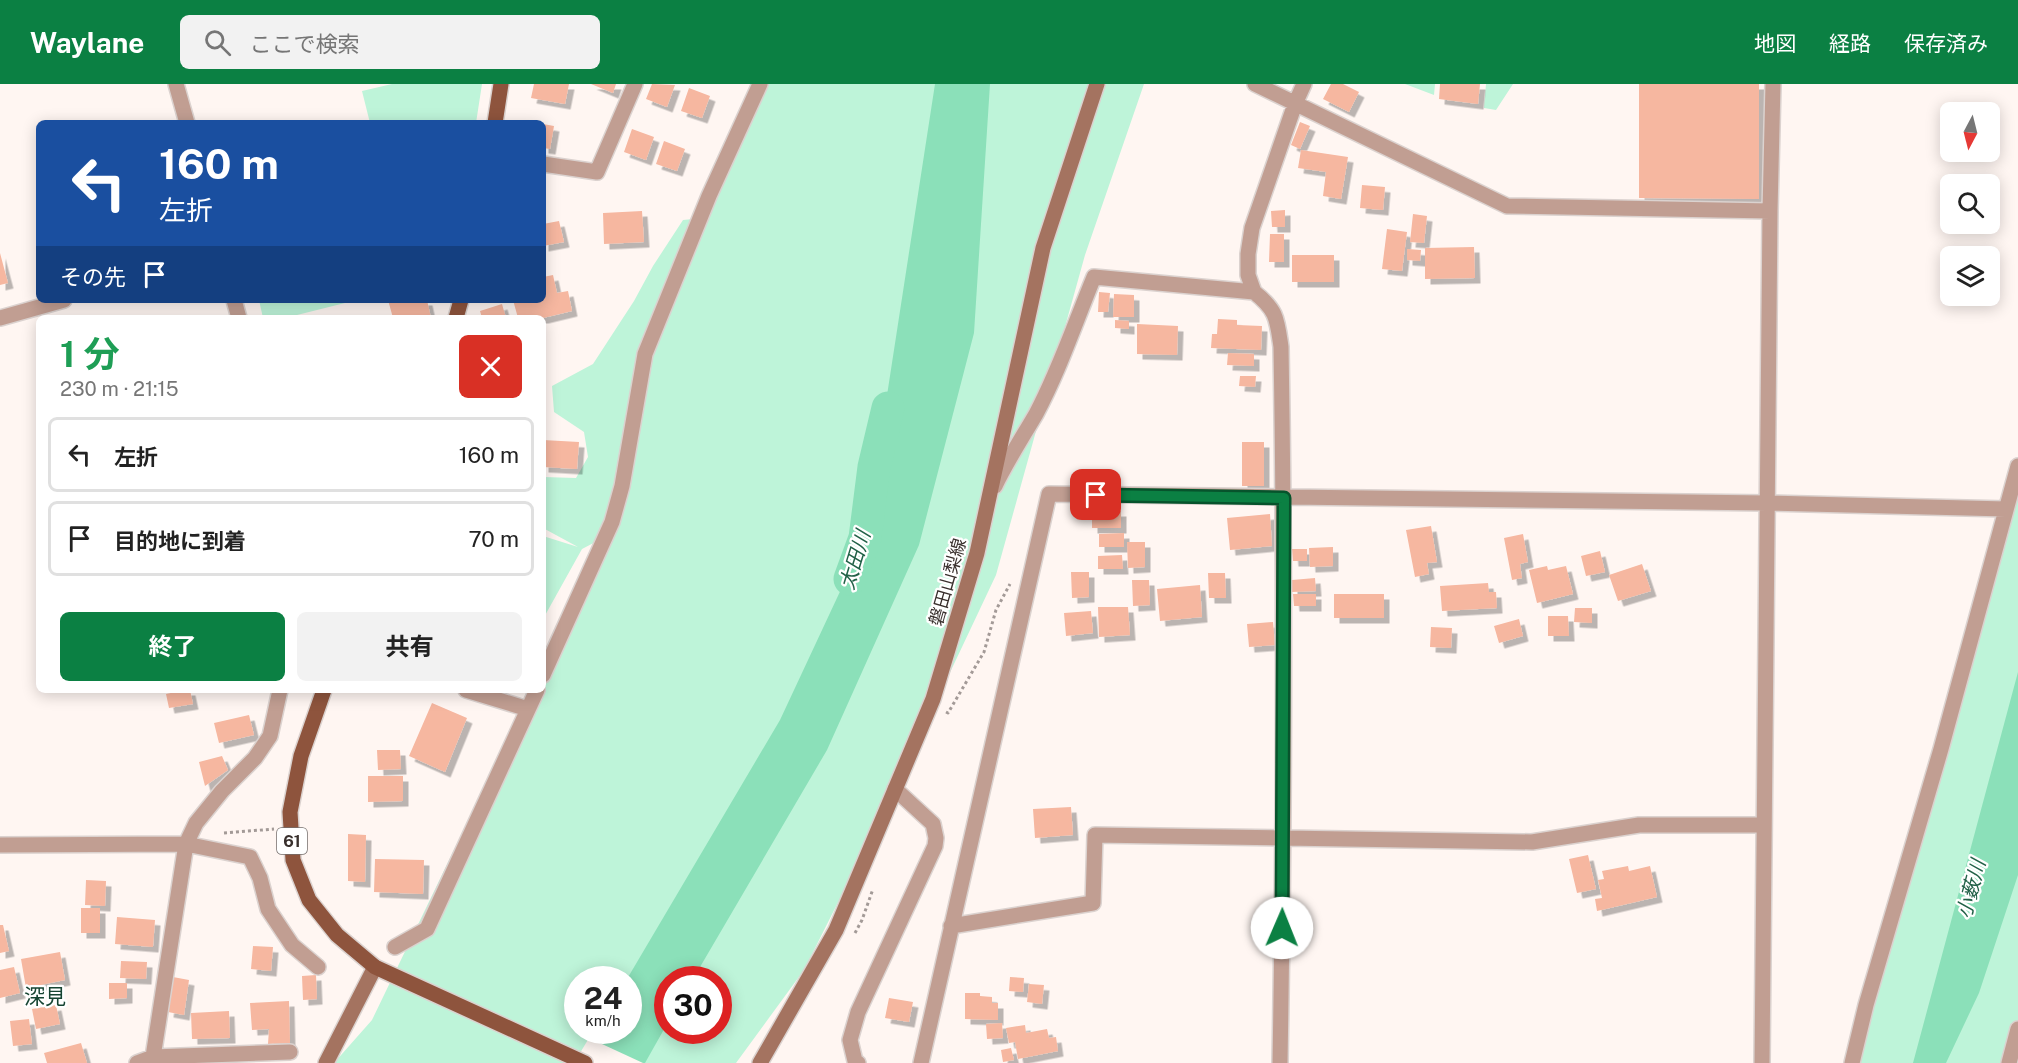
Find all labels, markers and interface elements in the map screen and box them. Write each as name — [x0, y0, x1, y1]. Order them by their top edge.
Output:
search box — [180, 15, 600, 69]
text: Waylane — [30, 26, 144, 59]
icon: search — [201, 26, 234, 59]
text: ここで検索 — [249, 31, 359, 57]
text: 地図 — [1754, 31, 1796, 56]
text: 経路 — [1829, 31, 1871, 56]
text: 保存済み — [1904, 31, 1988, 56]
north arrow — [1940, 102, 2000, 162]
map controls — [1940, 102, 2000, 306]
text: 160 m — [159, 139, 279, 188]
icon: left — [60, 144, 138, 222]
button: search — [1940, 174, 2000, 234]
text: 左折 — [159, 194, 213, 226]
button: layers — [1940, 246, 2000, 306]
icon: arrive — [138, 258, 171, 291]
text: その先 — [60, 264, 126, 290]
text: 1 分 — [60, 333, 120, 375]
button: close — [459, 335, 522, 398]
text: 230 m · 21:15 — [60, 377, 179, 401]
icon: left — [63, 438, 96, 471]
text: 160 m — [459, 442, 519, 468]
text: 左折 — [114, 444, 158, 470]
pin — [1070, 469, 1121, 520]
icon: arrive — [1079, 478, 1112, 511]
icon: arrive — [63, 522, 96, 555]
text: 70 m — [468, 526, 519, 552]
water label: 太田川 — [835, 526, 876, 592]
text: 目的地に到着 — [114, 528, 246, 554]
street label: 磐田山梨線 — [925, 536, 970, 628]
button: 終了 — [60, 612, 285, 681]
button: 共有 — [297, 612, 522, 681]
road number: 61 — [277, 828, 307, 854]
water label: 小薮川 — [1952, 855, 1991, 921]
position arrow — [1250, 896, 1314, 960]
speed limit sign: 30 — [654, 966, 732, 1044]
text: 24 — [584, 980, 622, 1016]
district label: 深見 — [24, 984, 66, 1009]
text: km/h — [585, 1012, 621, 1029]

